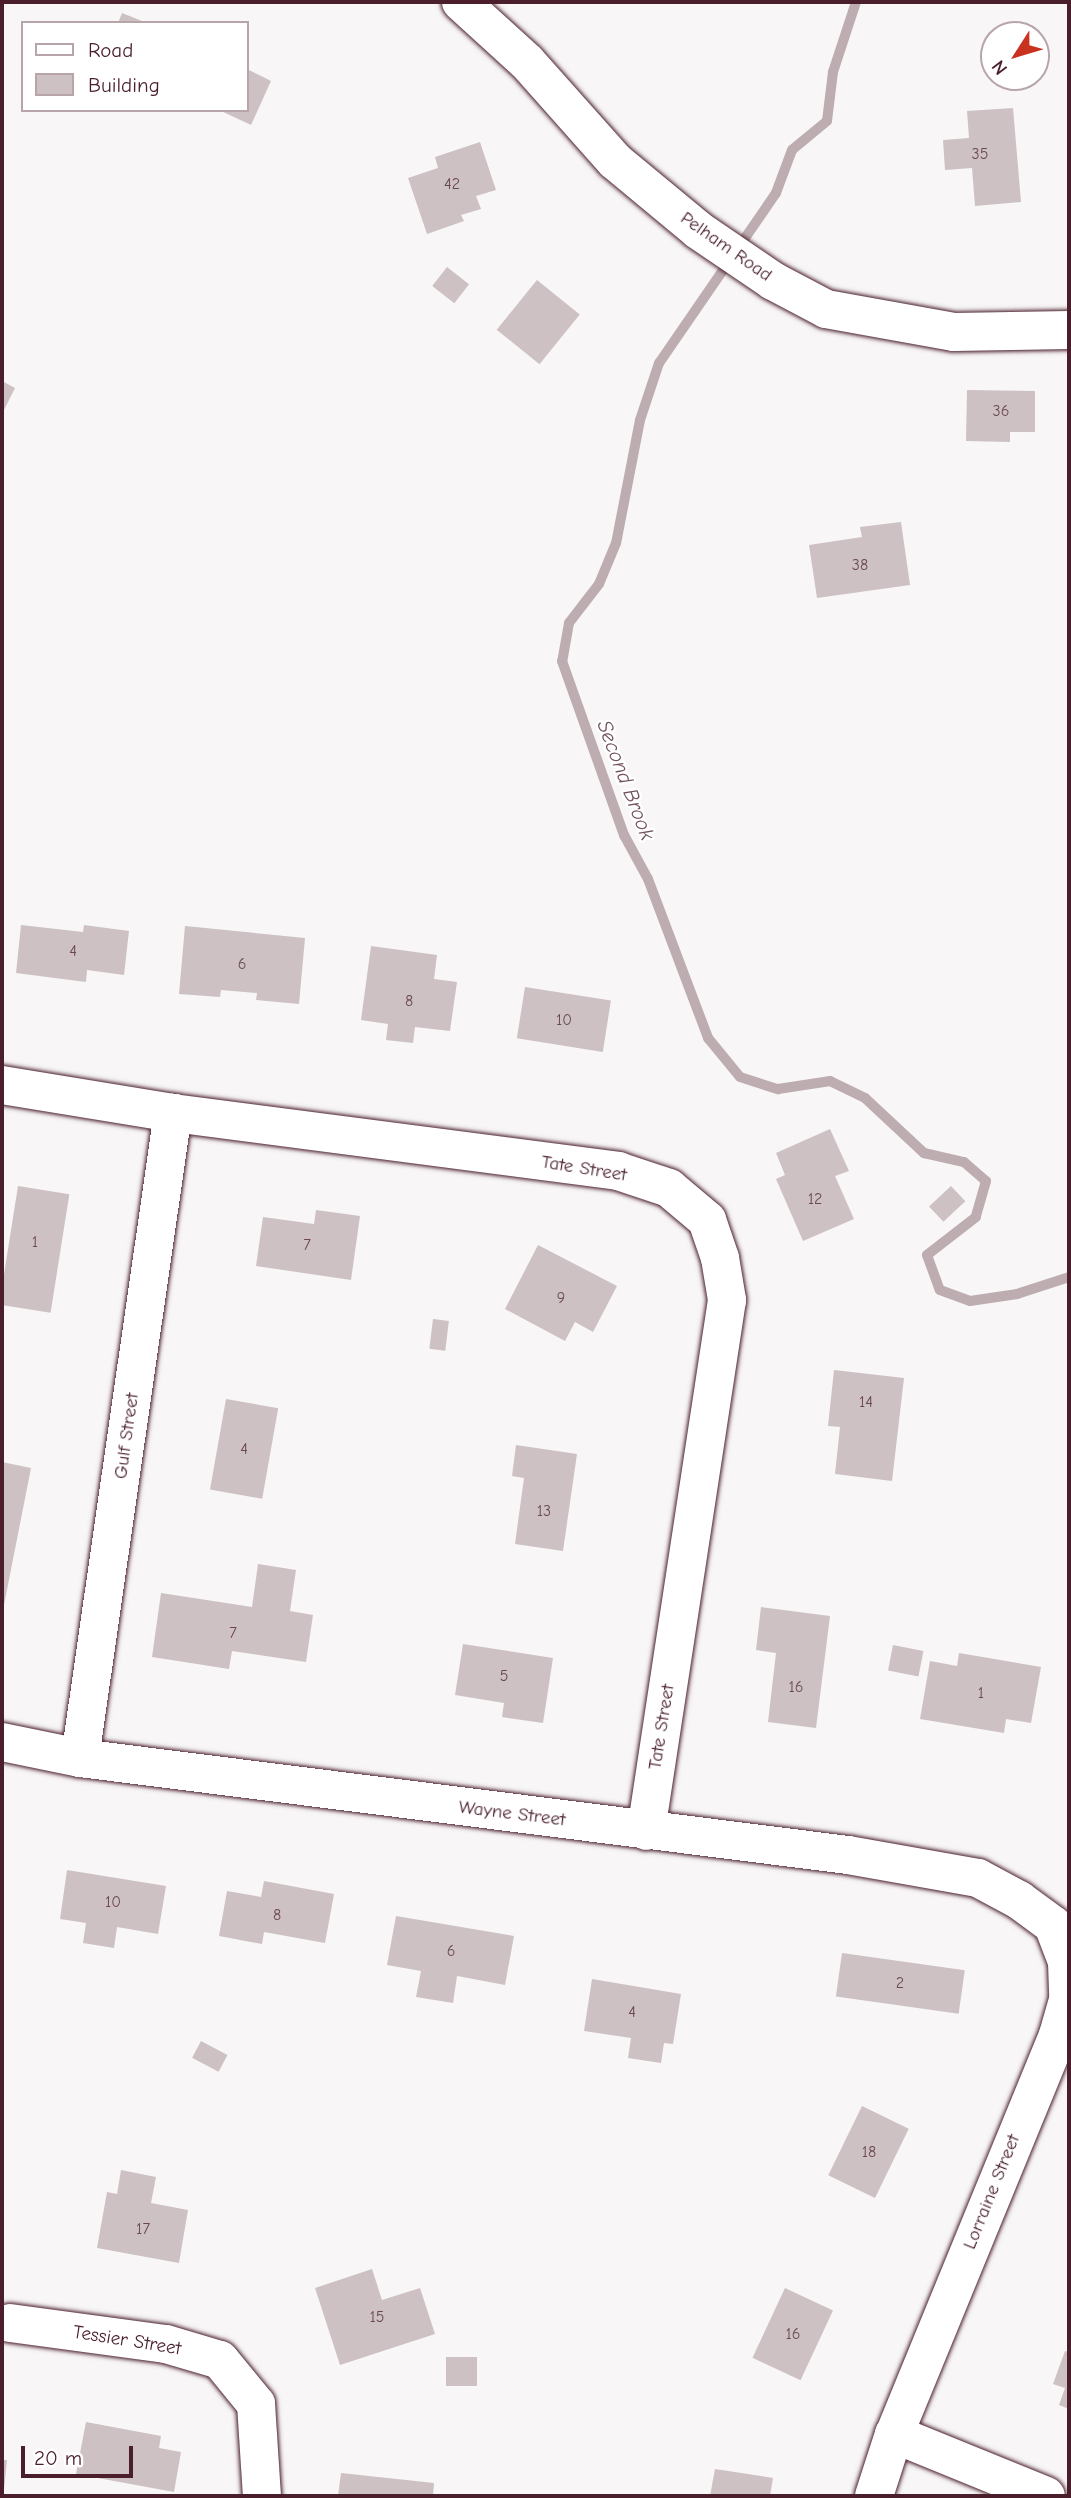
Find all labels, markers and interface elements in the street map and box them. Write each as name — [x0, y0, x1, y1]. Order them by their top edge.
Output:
legend — [21, 21, 248, 112]
north arrow — [980, 21, 1050, 91]
text: Road — [88, 38, 133, 62]
text: N — [987, 56, 1012, 79]
text: Building — [88, 73, 160, 97]
house number: 35 — [972, 144, 988, 164]
house number: 42 — [444, 174, 460, 194]
street label: Pelham Road — [676, 207, 776, 287]
house number: 36 — [993, 401, 1009, 421]
house number: 38 — [852, 555, 868, 575]
water label: Second Brook — [592, 717, 660, 843]
house number: 4 — [69, 941, 77, 961]
house number: 6 — [238, 954, 246, 974]
house number: 8 — [405, 991, 413, 1011]
house number: 10 — [556, 1010, 572, 1030]
street label: Tate Street — [540, 1151, 628, 1187]
house number: 12 — [808, 1189, 822, 1209]
house number: 1 — [32, 1232, 38, 1252]
house number: 7 — [303, 1235, 311, 1255]
house number: 9 — [557, 1288, 565, 1308]
street label: Gulf Street — [110, 1391, 144, 1481]
house number: 14 — [859, 1392, 873, 1412]
house number: 4 — [240, 1439, 248, 1459]
house number: 13 — [537, 1501, 551, 1521]
house number: 7 — [229, 1623, 237, 1643]
house number: 5 — [500, 1666, 508, 1686]
house number: 16 — [788, 1677, 804, 1697]
street label: Tate Street — [644, 1683, 680, 1771]
house number: 1 — [978, 1683, 984, 1703]
street label: Wayne Street — [457, 1796, 567, 1832]
house number: 10 — [105, 1892, 121, 1912]
house number: 8 — [273, 1905, 281, 1925]
house number: 6 — [447, 1941, 455, 1961]
house number: 2 — [896, 1973, 904, 1993]
house number: 4 — [628, 2002, 636, 2022]
street label: Lorraine Street — [959, 2131, 1025, 2253]
house number: 18 — [862, 2142, 876, 2162]
house number: 17 — [136, 2219, 150, 2239]
house number: 15 — [369, 2307, 385, 2327]
street label: Tessier Street — [71, 2321, 183, 2361]
house number: 16 — [785, 2324, 801, 2344]
scale bar — [24, 2432, 136, 2476]
text: 20 m — [34, 2446, 82, 2470]

